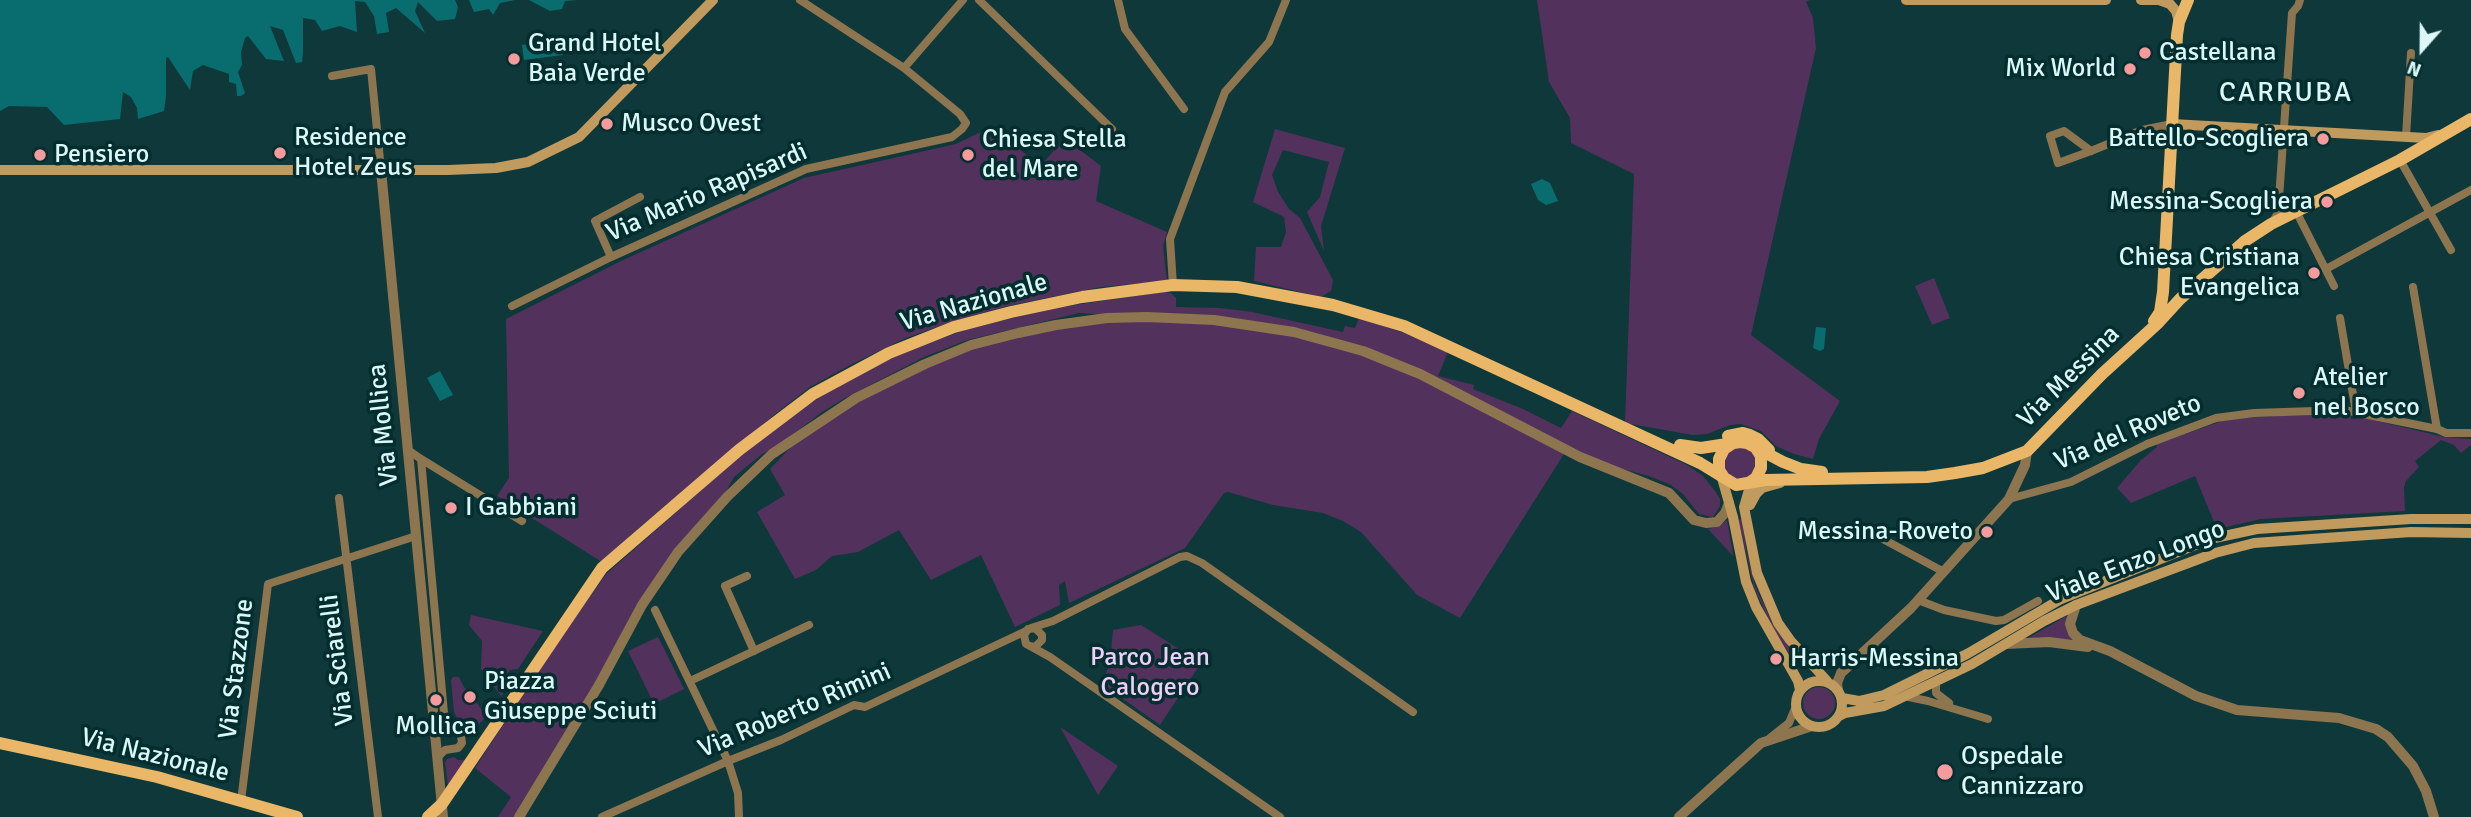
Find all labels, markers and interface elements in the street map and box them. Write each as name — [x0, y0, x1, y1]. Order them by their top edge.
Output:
north arrow — [2387, 14, 2457, 84]
place label: Grand Hotel Baia Verde — [528, 28, 661, 90]
place label: Castellana — [2159, 37, 2277, 69]
marker: Castellana — [2137, 45, 2153, 61]
marker: Grand Hotel Baia Verde — [506, 51, 522, 67]
place label: Mix World — [2005, 53, 2116, 85]
text: N — [2404, 55, 2425, 82]
marker: Mix World — [2122, 61, 2138, 77]
district label: CARRUBA — [2220, 77, 2352, 111]
place label: Musco Ovest — [621, 108, 761, 140]
marker: Musco Ovest — [599, 116, 615, 132]
place label: Residence Hotel Zeus — [294, 122, 413, 184]
place label: Battello-Scogliera — [2108, 123, 2309, 155]
place label: Chiesa Stella del Mare — [982, 124, 1127, 186]
marker: Battello-Scogliera — [2315, 131, 2331, 147]
street label: Via Mario Rapisardi — [602, 137, 812, 249]
place label: Pensiero — [54, 139, 149, 171]
marker: Residence Hotel Zeus — [272, 145, 288, 161]
marker: Pensiero — [32, 147, 48, 163]
marker: Chiesa Stella del Mare — [960, 147, 976, 163]
place label: Messina-Scogliera — [2109, 186, 2313, 218]
marker: Messina-Scogliera — [2319, 194, 2335, 210]
place label: Chiesa Cristiana Evangelica — [2119, 242, 2300, 304]
marker: Chiesa Cristiana Evangelica — [2306, 265, 2322, 281]
street label: Via Nazionale — [897, 267, 1051, 339]
street label: Via Messina — [2011, 319, 2127, 435]
street label: Via Mollica — [362, 362, 406, 488]
place label: Atelier nel Bosco — [2313, 362, 2420, 424]
marker: Atelier nel Bosco — [2291, 385, 2307, 401]
street label: Via del Roveto — [2050, 388, 2206, 478]
place label: I Gabbiani — [465, 492, 577, 524]
marker: I Gabbiani — [443, 500, 459, 516]
street label: Viale Enzo Longo — [2042, 514, 2230, 610]
place label: Messina-Roveto — [1797, 516, 1973, 548]
marker: Messina-Roveto — [1979, 524, 1995, 540]
street label: Via Sciarelli — [314, 593, 362, 727]
street label: Via Stazzone — [213, 597, 261, 741]
park label: Parco Jean Calogero — [1090, 642, 1210, 704]
place label: Harris-Messina — [1790, 643, 1959, 675]
marker: Harris-Messina — [1768, 651, 1784, 667]
street label: Via Roberto Rimini — [694, 656, 896, 766]
place label: Piazza Giuseppe Sciuti — [484, 666, 657, 728]
marker: Piazza Giuseppe Sciuti — [462, 689, 478, 705]
marker: Mollica — [428, 692, 444, 708]
place label: Mollica — [395, 711, 477, 743]
street label: Via Nazionale — [78, 723, 232, 789]
place label: Ospedale Cannizzaro — [1961, 741, 2084, 802]
marker: Ospedale Cannizzaro — [1935, 762, 1955, 782]

